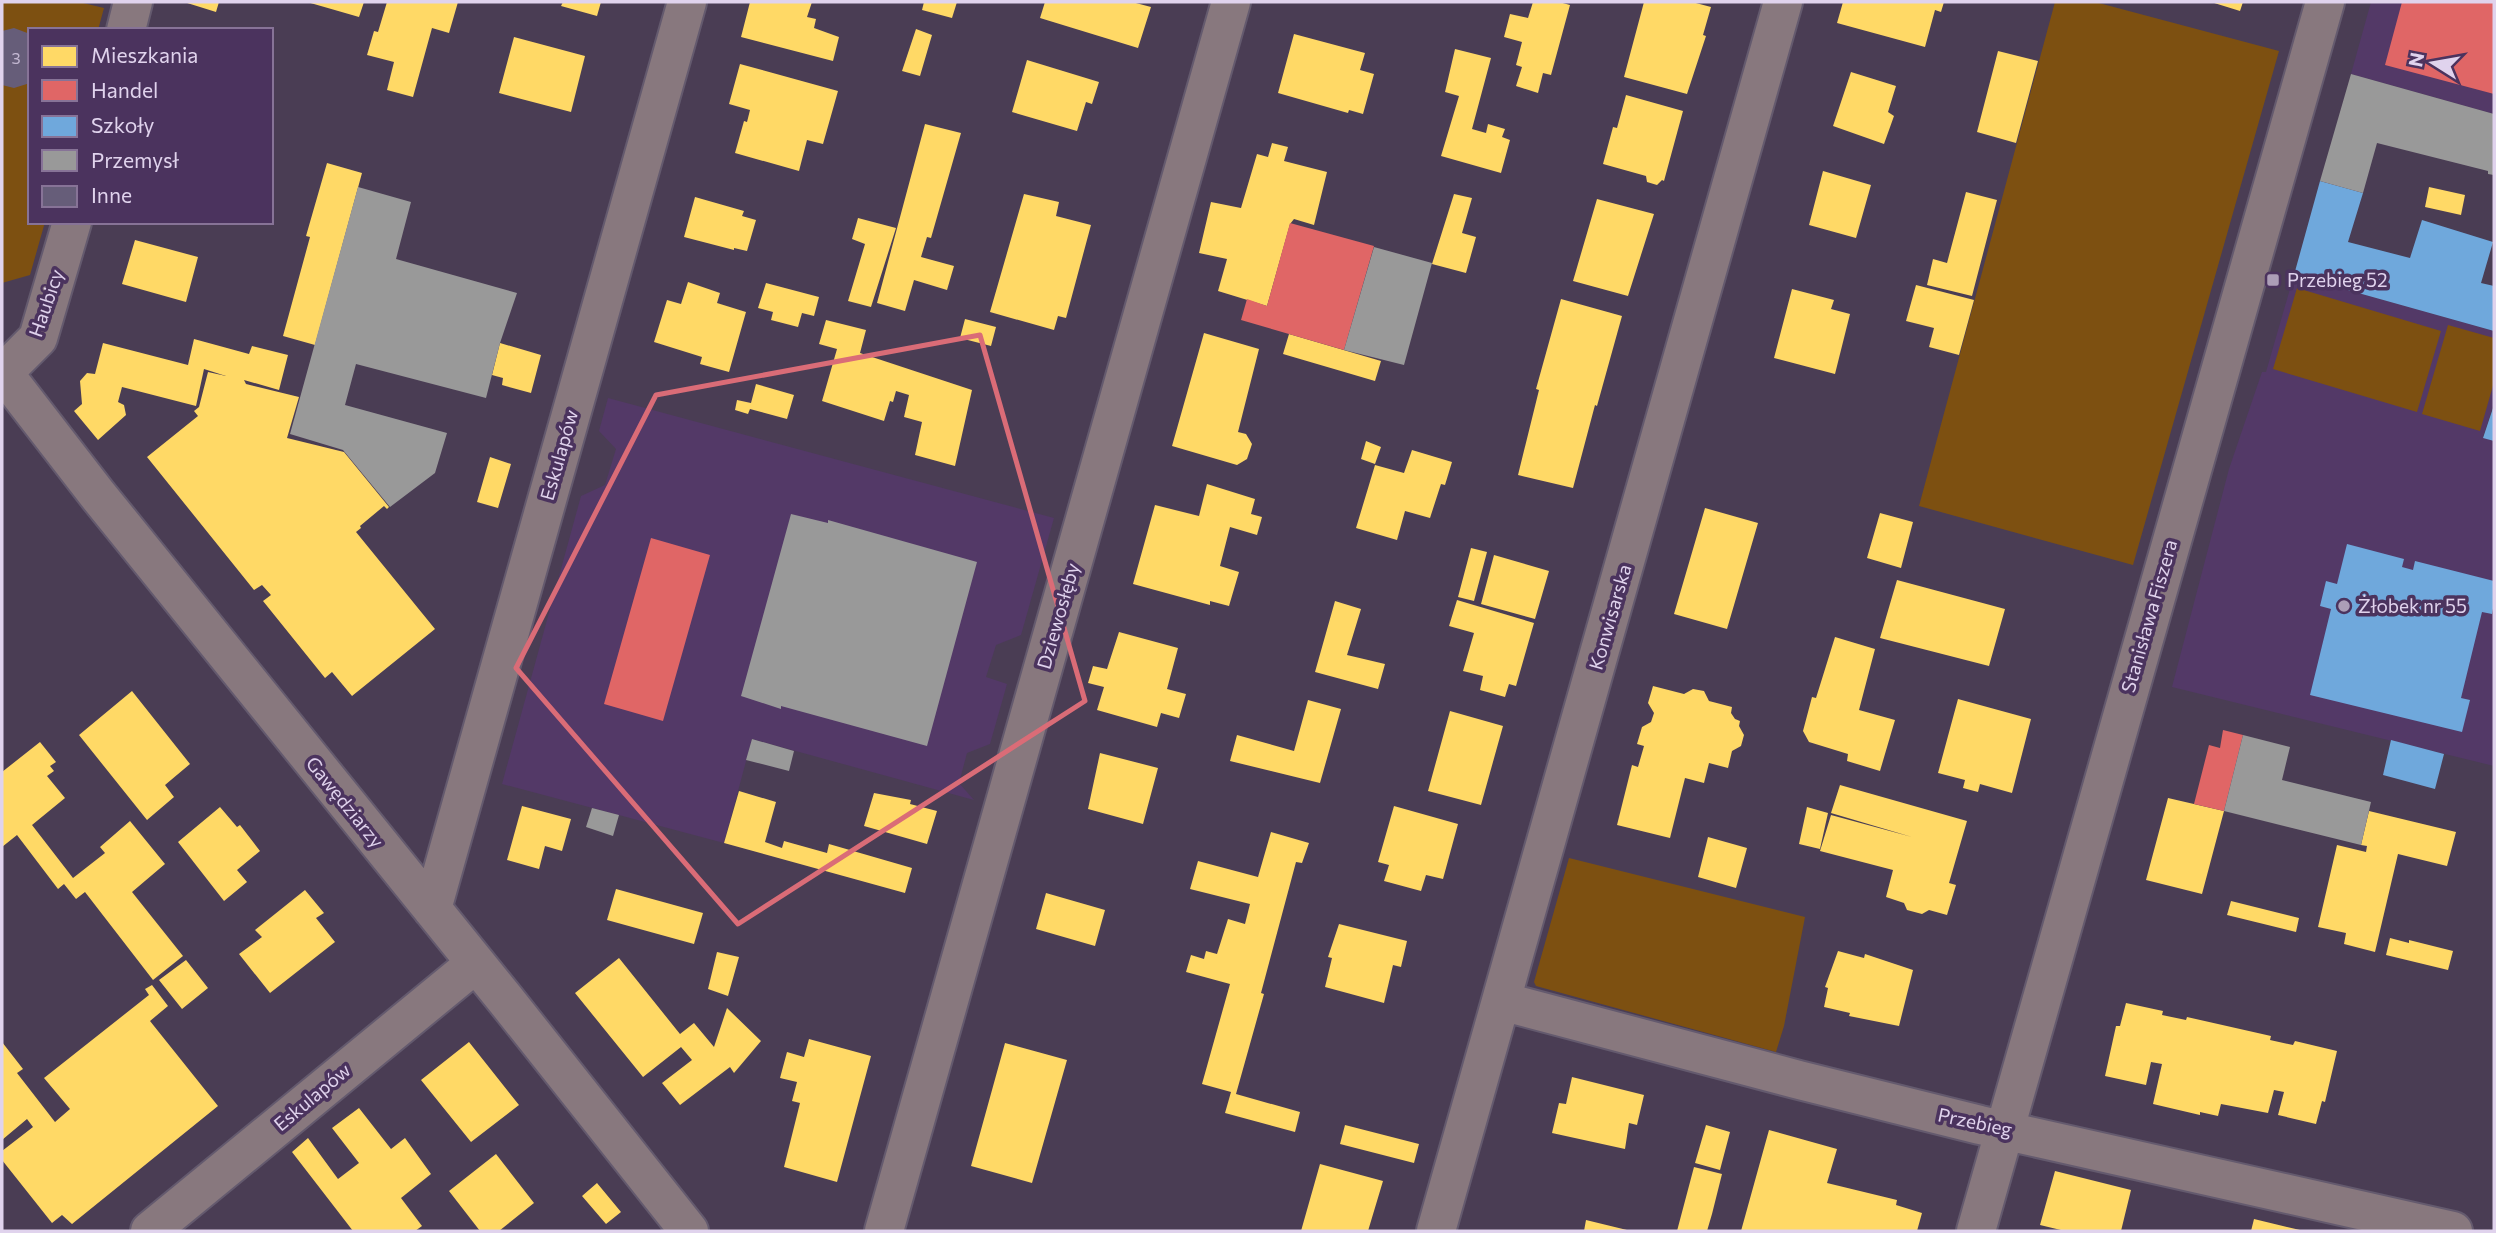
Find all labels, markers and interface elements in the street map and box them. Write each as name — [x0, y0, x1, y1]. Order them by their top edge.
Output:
legend — [28, 28, 273, 224]
north arrow — [2398, 28, 2468, 98]
text: Mieszkania — [91, 42, 198, 67]
house number: 3 — [11, 48, 21, 67]
text: N — [2403, 50, 2428, 69]
text: Handel — [91, 77, 158, 102]
text: Szkoły — [91, 112, 155, 137]
text: Przemysł — [91, 147, 179, 172]
text: Inne — [91, 182, 132, 207]
street label: Haubicy — [23, 266, 68, 340]
place label: Przebieg 52 — [2287, 268, 2387, 291]
marker: Przebieg 52 — [2265, 272, 2281, 288]
street label: Eskulapów — [535, 407, 582, 503]
street label: Stanisława Fiszera — [2116, 537, 2181, 695]
street label: Dziewosłęby — [1031, 560, 1084, 672]
street label: Konwisarska — [1583, 561, 1636, 672]
place label: Żłobek nr 55 — [2358, 594, 2467, 617]
marker: Żłobek nr 55 — [2336, 598, 2352, 614]
street label: Gawędziarzy — [302, 751, 389, 852]
street label: Eskulapów — [269, 1058, 355, 1135]
street label: Przebieg — [1936, 1102, 2014, 1141]

